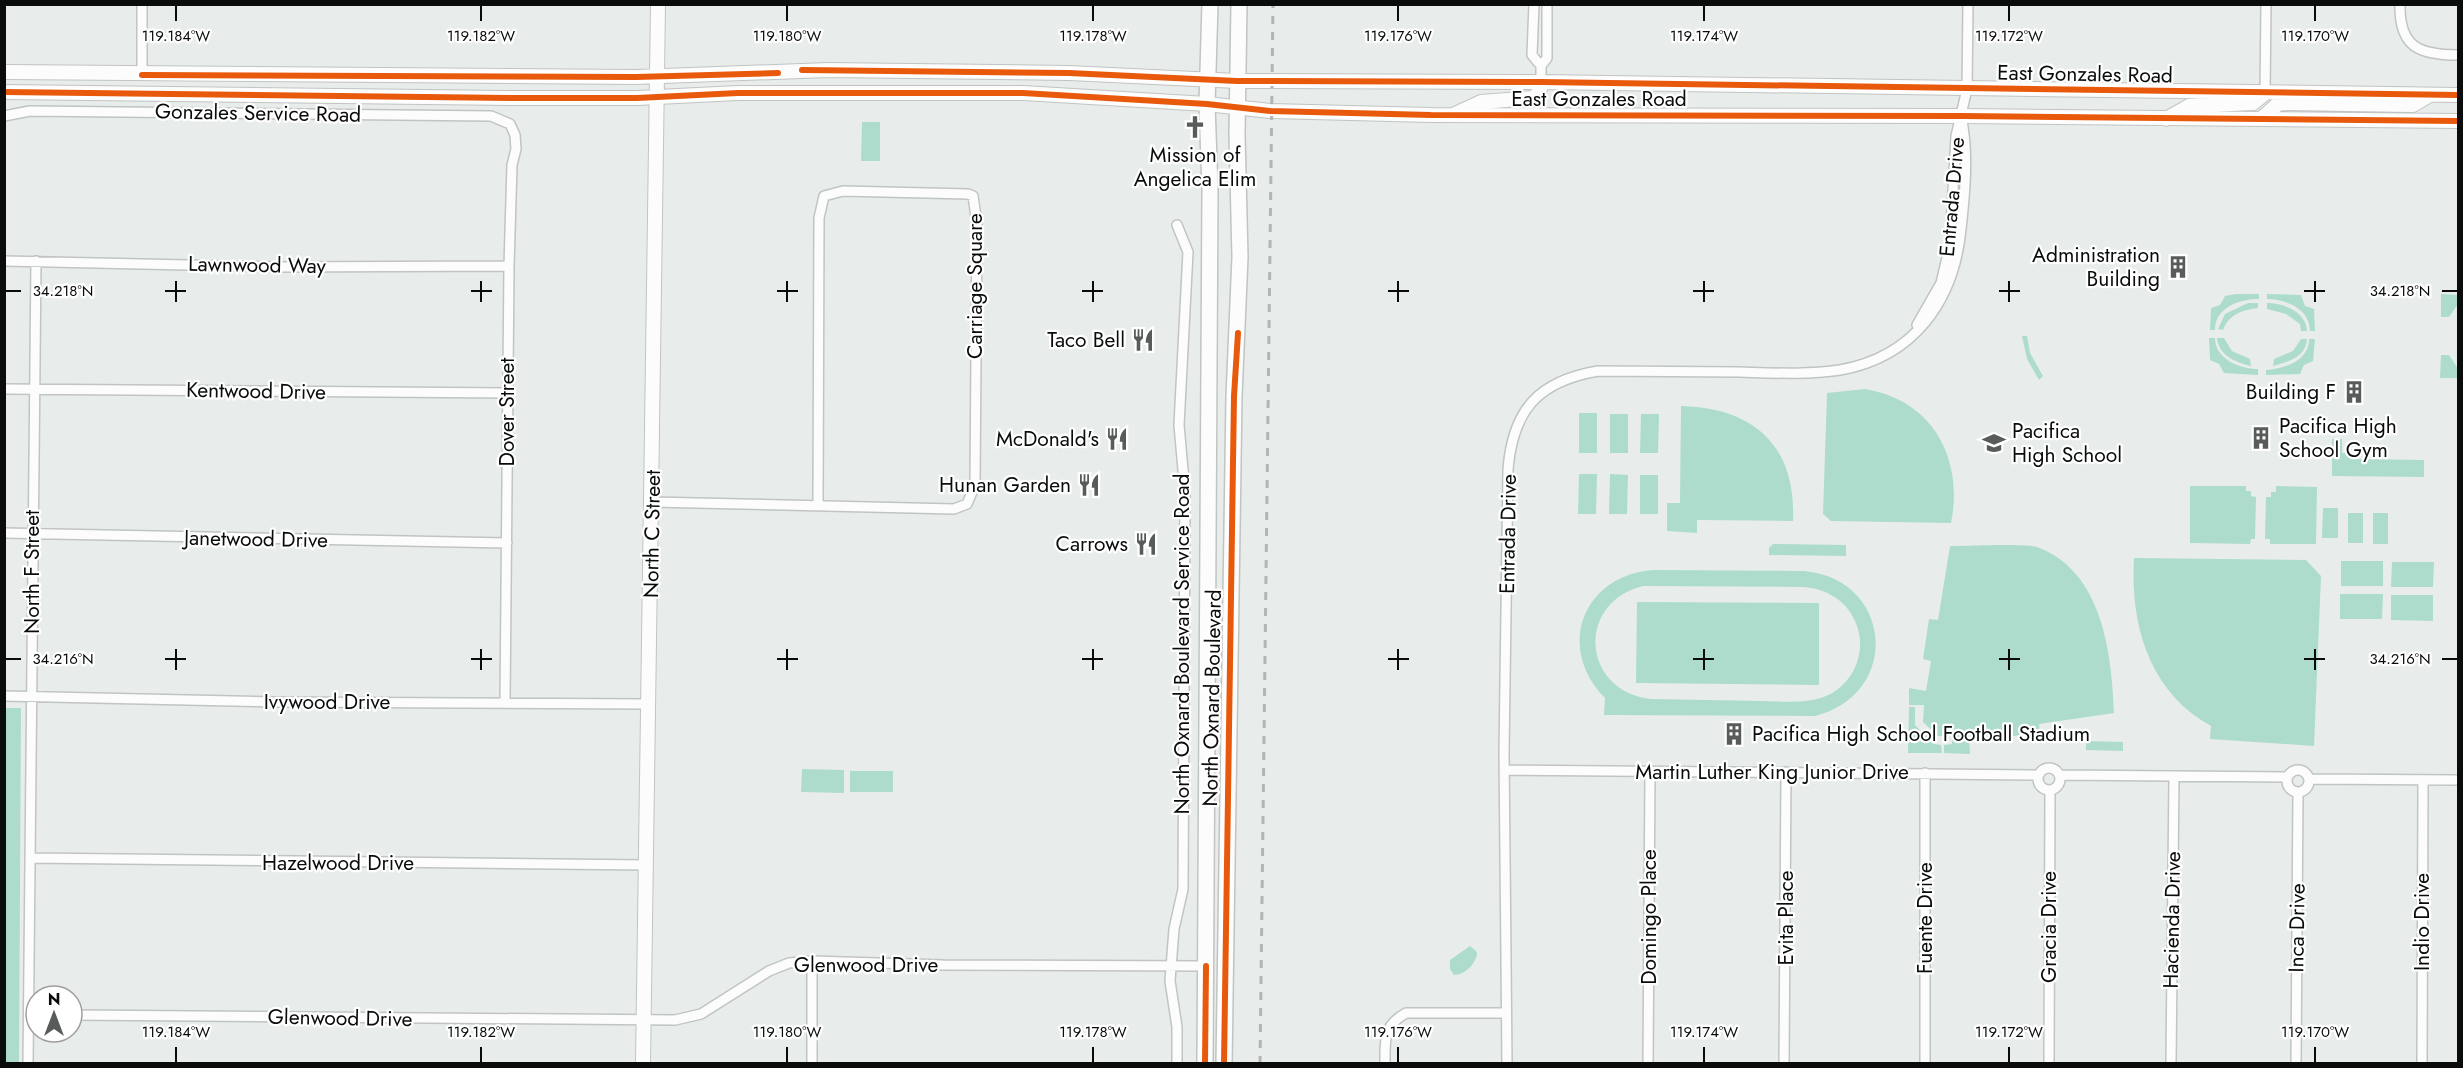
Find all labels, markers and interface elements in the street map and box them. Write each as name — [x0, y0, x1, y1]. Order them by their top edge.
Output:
text: 119.184°W — [142, 25, 210, 47]
text: 119.182°W — [447, 25, 515, 47]
text: 119.180°W — [753, 25, 821, 47]
text: 119.178°W — [1059, 25, 1127, 47]
text: 119.176°W — [1364, 25, 1432, 47]
text: 119.174°W — [1670, 25, 1738, 47]
text: 119.172°W — [1975, 25, 2043, 47]
text: 119.170°W — [2281, 25, 2349, 47]
street label: East Gonzales Road — [1997, 57, 2173, 91]
street label: East Gonzales Road — [1511, 84, 1687, 114]
street label: Gonzales Service Road — [155, 96, 361, 130]
church icon: Mission of Angelica Elim — [1182, 114, 1208, 140]
street label: Entrada Drive — [1932, 136, 1972, 258]
place label: Mission of Angelica Elim — [1134, 140, 1256, 194]
street label: Carriage Square — [960, 213, 990, 359]
place label: Administration Building — [2032, 240, 2160, 294]
street label: Lawnwood Way — [188, 249, 327, 281]
building icon: Administration Building — [2165, 254, 2191, 280]
text: 34.218°N — [33, 280, 93, 302]
text: 34.218°N — [2370, 280, 2430, 302]
place label: Taco Bell — [1047, 325, 1125, 355]
restaurant icon: Taco Bell — [1130, 327, 1156, 353]
street label: Dover Street — [492, 358, 522, 466]
street label: Kentwood Drive — [186, 375, 326, 407]
place label: Building F — [2246, 377, 2336, 407]
building icon: Building F — [2341, 379, 2367, 405]
place label: Pacifica High School Gym — [2279, 411, 2397, 465]
place label: Pacifica High School — [2012, 416, 2122, 470]
place label: McDonald's — [996, 424, 1099, 454]
building icon: Pacifica High School Gym — [2248, 425, 2274, 451]
restaurant icon: McDonald's — [1104, 426, 1130, 452]
school or university icon: Pacifica High School — [1981, 430, 2007, 456]
street label: North C Street — [636, 470, 668, 598]
place label: Hunan Garden — [939, 470, 1071, 500]
restaurant icon: Hunan Garden — [1076, 472, 1102, 498]
street label: North Oxnard Boulevard Service Road — [1167, 474, 1197, 814]
street label: Entrada Drive — [1492, 474, 1524, 594]
street label: North F Street — [17, 510, 47, 634]
street label: Janetwood Drive — [181, 523, 328, 555]
place label: Carrows — [1056, 529, 1128, 559]
restaurant icon: Carrows — [1133, 531, 1159, 557]
street label: North Oxnard Boulevard — [1195, 589, 1229, 807]
text: 34.216°N — [32, 648, 94, 670]
text: 34.216°N — [2369, 648, 2431, 670]
street label: Ivywood Drive — [264, 687, 391, 717]
place label: Pacifica High School Football Stadium — [1752, 719, 2090, 749]
building icon: Pacifica High School Football Stadium — [1721, 721, 1747, 747]
street label: Martin Luther King Junior Drive — [1635, 757, 1909, 787]
street label: Hazelwood Drive — [262, 848, 414, 878]
street label: Domingo Place — [1634, 849, 1664, 985]
street label: Hacienda Drive — [2156, 851, 2188, 989]
street label: Fuente Drive — [1910, 862, 1940, 974]
street label: Evita Place — [1771, 870, 1801, 965]
street label: Gracia Drive — [2034, 871, 2064, 983]
street label: Indio Drive — [2407, 873, 2437, 971]
street label: Inca Drive — [2281, 883, 2313, 973]
street label: Glenwood Drive — [794, 950, 939, 980]
north arrow — [24, 984, 84, 1044]
text: N — [48, 988, 60, 1011]
street label: Glenwood Drive — [267, 1002, 413, 1034]
text: 119.184°W — [142, 1021, 210, 1043]
text: 119.182°W — [447, 1021, 515, 1043]
text: 119.180°W — [753, 1021, 821, 1043]
text: 119.178°W — [1059, 1021, 1127, 1043]
text: 119.176°W — [1364, 1021, 1432, 1043]
text: 119.174°W — [1670, 1021, 1738, 1043]
text: 119.172°W — [1975, 1021, 2043, 1043]
text: 119.170°W — [2281, 1021, 2349, 1043]

